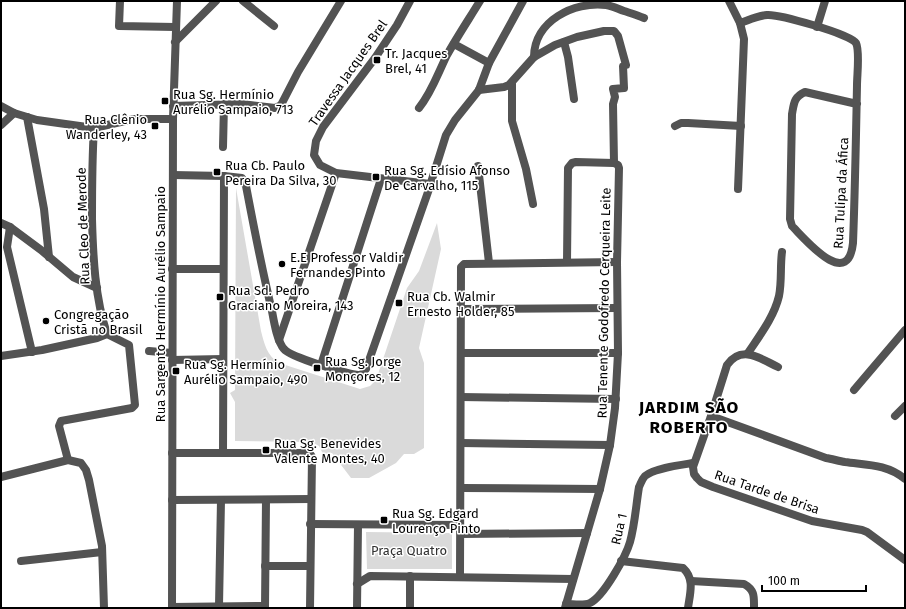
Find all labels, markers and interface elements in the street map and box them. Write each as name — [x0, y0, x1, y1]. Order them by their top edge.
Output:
street label: Travessa Jacques Brel — [306, 17, 390, 129]
place label: Tr. Jacques Brel, 41 — [385, 46, 447, 76]
marker: Tr. Jacques Brel, 41 — [372, 55, 382, 65]
place label: Rua Sg. Hermínio Aurélio Sampaio, 713 — [173, 87, 294, 117]
marker: Rua Sg. Hermínio Aurélio Sampaio, 713 — [160, 96, 170, 106]
place label: Rua Clênio Wanderley, 43 — [66, 112, 147, 142]
marker: Rua Clênio Wanderley, 43 — [150, 121, 160, 131]
street label: Rua Tulipa da Áfica — [831, 137, 851, 249]
place label: Rua Cb. Paulo Pereira Da Silva, 30 — [225, 158, 336, 188]
place label: Rua Sg. Edísio Afonso De Carvalho, 115 — [384, 163, 510, 193]
street label: Rua Cleo de Merode — [73, 167, 93, 285]
marker: Rua Cb. Paulo Pereira Da Silva, 30 — [212, 167, 222, 177]
marker: Rua Sg. Edísio Afonso De Carvalho, 115 — [371, 172, 381, 182]
street label: Rua Sargento Hermínio Aurélio Sampaio — [153, 186, 168, 422]
street label: Rua Tenente Godofredo Cerqueira Leite — [594, 187, 614, 419]
place label: E.E Professor Valdir Fernandes Pinto — [290, 250, 403, 280]
marker: E.E Professor Valdir Fernandes Pinto — [277, 259, 287, 269]
place label: Rua Sd. Pedro Graciano Moreira, 143 — [228, 283, 354, 313]
place label: Rua Cb. Walmir Ernesto Holder, 85 — [407, 289, 514, 319]
marker: Rua Sd. Pedro Graciano Moreira, 143 — [215, 292, 225, 302]
marker: Rua Cb. Walmir Ernesto Holder, 85 — [394, 298, 404, 308]
place label: Congregação Cristã no Brasil — [54, 307, 143, 337]
marker: Congregação Cristã no Brasil — [41, 316, 51, 326]
place label: Rua Sg. Jorge Monçores, 12 — [325, 354, 401, 384]
place label: Rua Sg. Hermínio Aurélio Sampaio, 490 — [184, 357, 308, 387]
marker: Rua Sg. Jorge Monçores, 12 — [312, 363, 322, 373]
marker: Rua Sg. Hermínio Aurélio Sampaio, 490 — [171, 366, 181, 376]
district label: JARDIM SÃO ROBERTO — [638, 397, 739, 438]
place label: Rua Sg. Benevides Valente Montes, 40 — [274, 436, 385, 466]
marker: Rua Sg. Benevides Valente Montes, 40 — [261, 445, 271, 455]
street label: Rua Tarde de Brisa — [713, 467, 821, 517]
place label: Rua Sg. Edgard Lourenço Pinto — [392, 506, 481, 536]
street label: Rua 1 — [608, 512, 630, 546]
marker: Rua Sg. Edgard Lourenço Pinto — [379, 515, 389, 525]
park label: Praça Quatro — [371, 543, 447, 558]
scale bar — [762, 567, 866, 593]
text: 100 m — [768, 574, 800, 588]

